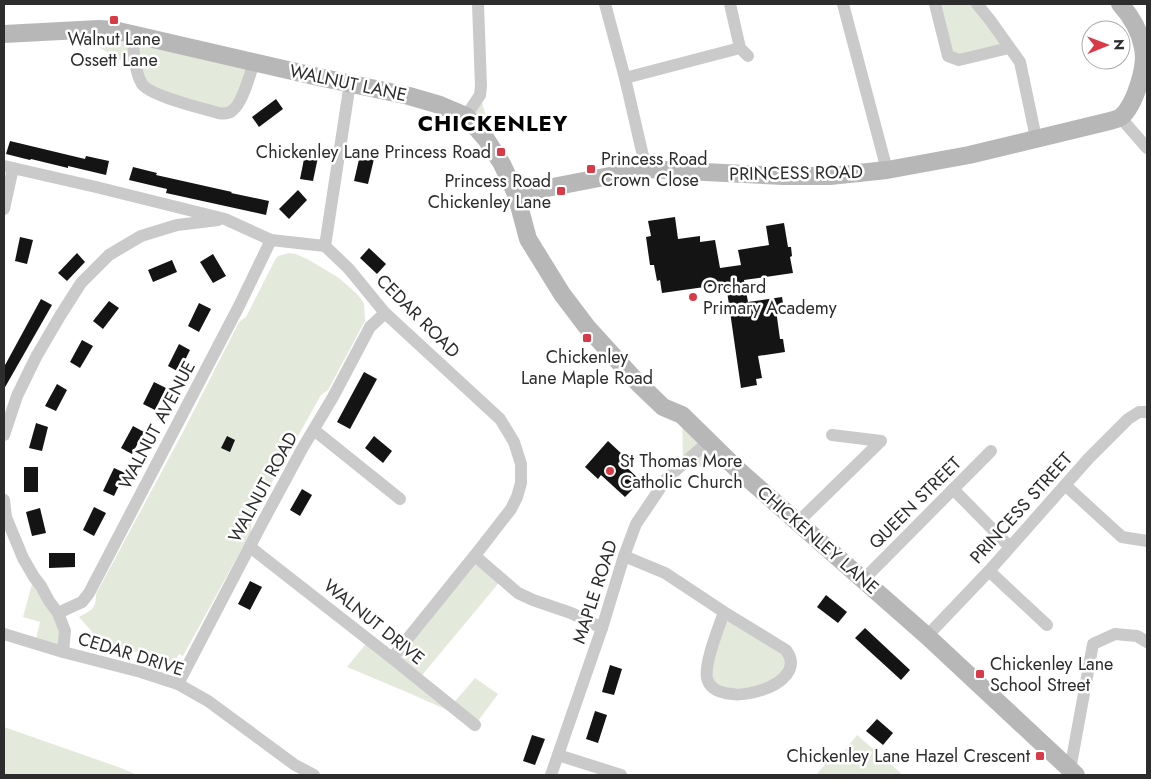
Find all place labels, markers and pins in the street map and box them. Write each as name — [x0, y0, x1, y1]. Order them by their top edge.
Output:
marker: Walnut Lane Ossett Lane — [108, 14, 120, 26]
place label: Walnut Lane Ossett Lane — [68, 26, 160, 73]
place label: Chickenley Lane Princess Road — [256, 139, 491, 165]
marker: Chickenley Lane Princess Road — [495, 146, 507, 158]
place label: Princess Road Crown Close — [601, 146, 707, 193]
marker: Princess Road Crown Close — [585, 163, 597, 175]
place label: Princess Road Chickenley Lane — [428, 168, 551, 215]
marker: Princess Road Chickenley Lane — [555, 185, 567, 197]
place label: Orchard Primary Academy — [703, 274, 837, 321]
marker: Orchard Primary Academy — [687, 291, 699, 303]
marker: Chickenley Lane Maple Road — [581, 332, 593, 344]
place label: Chickenley Lane Maple Road — [521, 344, 653, 391]
place label: St Thomas More Catholic Church — [620, 448, 743, 495]
marker: St Thomas More Catholic Church — [604, 465, 616, 477]
place label: Chickenley Lane School Street — [990, 651, 1113, 698]
marker: Chickenley Lane School Street — [974, 668, 986, 680]
place label: Chickenley Lane Hazel Crescent — [786, 743, 1031, 769]
marker: Chickenley Lane Hazel Crescent — [1034, 750, 1046, 762]

